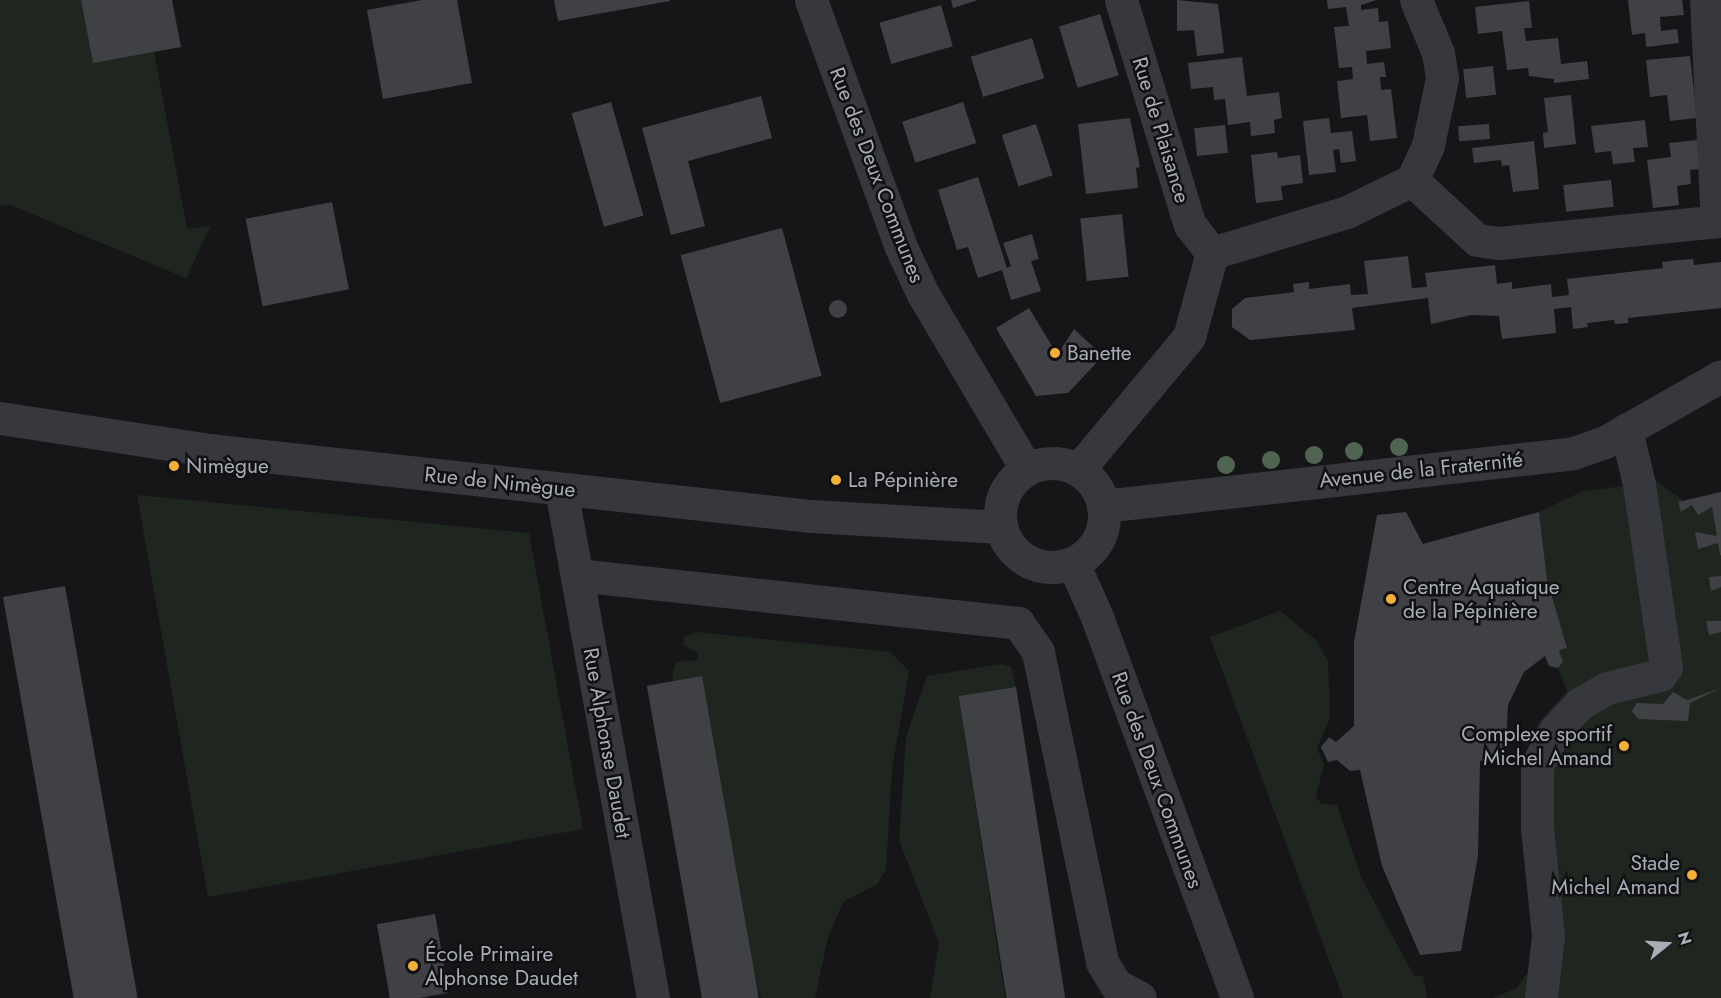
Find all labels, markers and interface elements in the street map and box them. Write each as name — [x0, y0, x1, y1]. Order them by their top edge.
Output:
street label: Rue de Plaisance — [1127, 54, 1195, 206]
street label: Rue des Deux Communes — [824, 64, 930, 286]
place label: Banette — [1067, 340, 1132, 366]
marker: Banette — [1048, 346, 1062, 360]
street label: Avenue de la Fraternité — [1318, 447, 1524, 493]
place label: Nimègue — [186, 453, 269, 479]
marker: Nimègue — [167, 459, 181, 473]
street label: Rue de Nimègue — [423, 462, 577, 502]
place label: La Pépinière — [848, 467, 958, 493]
marker: La Pépinière — [829, 473, 843, 487]
place label: Centre Aquatique de la Pépinière — [1403, 574, 1560, 624]
marker: Centre Aquatique de la Pépinière — [1384, 592, 1398, 606]
street label: Rue Alphonse Daudet — [578, 646, 636, 840]
street label: Rue des Deux Communes — [1106, 668, 1208, 892]
place label: Complexe sportif Michel Amand — [1461, 721, 1612, 771]
marker: Complexe sportif Michel Amand — [1617, 739, 1631, 753]
place label: Stade Michel Amand — [1551, 850, 1680, 900]
marker: Stade Michel Amand — [1685, 868, 1699, 882]
north arrow — [1637, 914, 1697, 974]
text: N — [1672, 929, 1697, 948]
place label: École Primaire Alphonse Daudet — [425, 941, 578, 991]
marker: École Primaire Alphonse Daudet — [406, 959, 420, 973]

